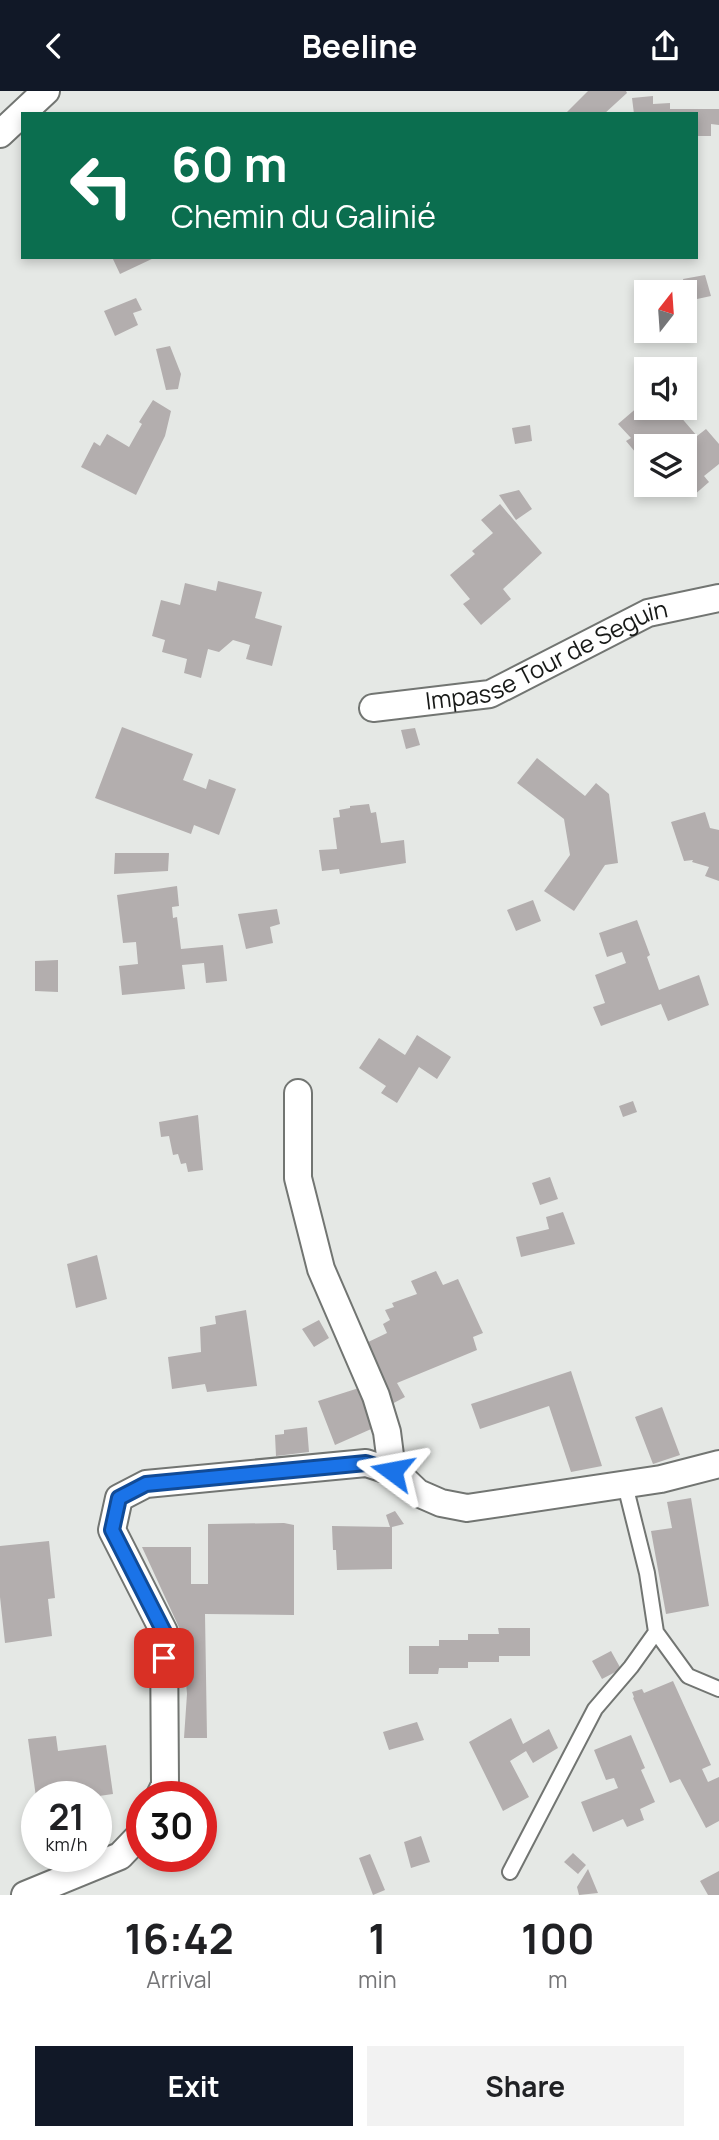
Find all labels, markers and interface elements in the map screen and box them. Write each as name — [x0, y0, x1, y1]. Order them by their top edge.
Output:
text: Beeline — [302, 24, 417, 68]
icon: back — [35, 27, 73, 65]
icon: share — [646, 27, 684, 65]
text: 60 m — [171, 130, 288, 197]
icon: left — [56, 140, 147, 231]
text: Chemin du Galinié — [171, 194, 436, 238]
north arrow — [634, 280, 696, 343]
map controls — [634, 280, 697, 497]
button: sound — [634, 357, 697, 420]
button: layers — [634, 434, 697, 497]
street label: Impasse Tour de Seguin — [423, 591, 670, 717]
position arrow — [355, 1434, 429, 1508]
pin — [134, 1628, 194, 1688]
icon: arrive — [145, 1639, 183, 1677]
speed limit sign: 30 — [126, 1781, 217, 1872]
text: 21 — [48, 1793, 85, 1841]
text: km/h — [46, 1832, 87, 1856]
text: 16:42 — [124, 1909, 234, 1967]
text: 1 — [368, 1909, 387, 1967]
text: 100 — [521, 1909, 595, 1967]
text: Arrival — [146, 1963, 212, 1995]
text: min — [358, 1963, 397, 1995]
text: m — [548, 1963, 568, 1995]
button: Exit — [35, 2046, 353, 2126]
button: Share — [367, 2046, 684, 2126]

